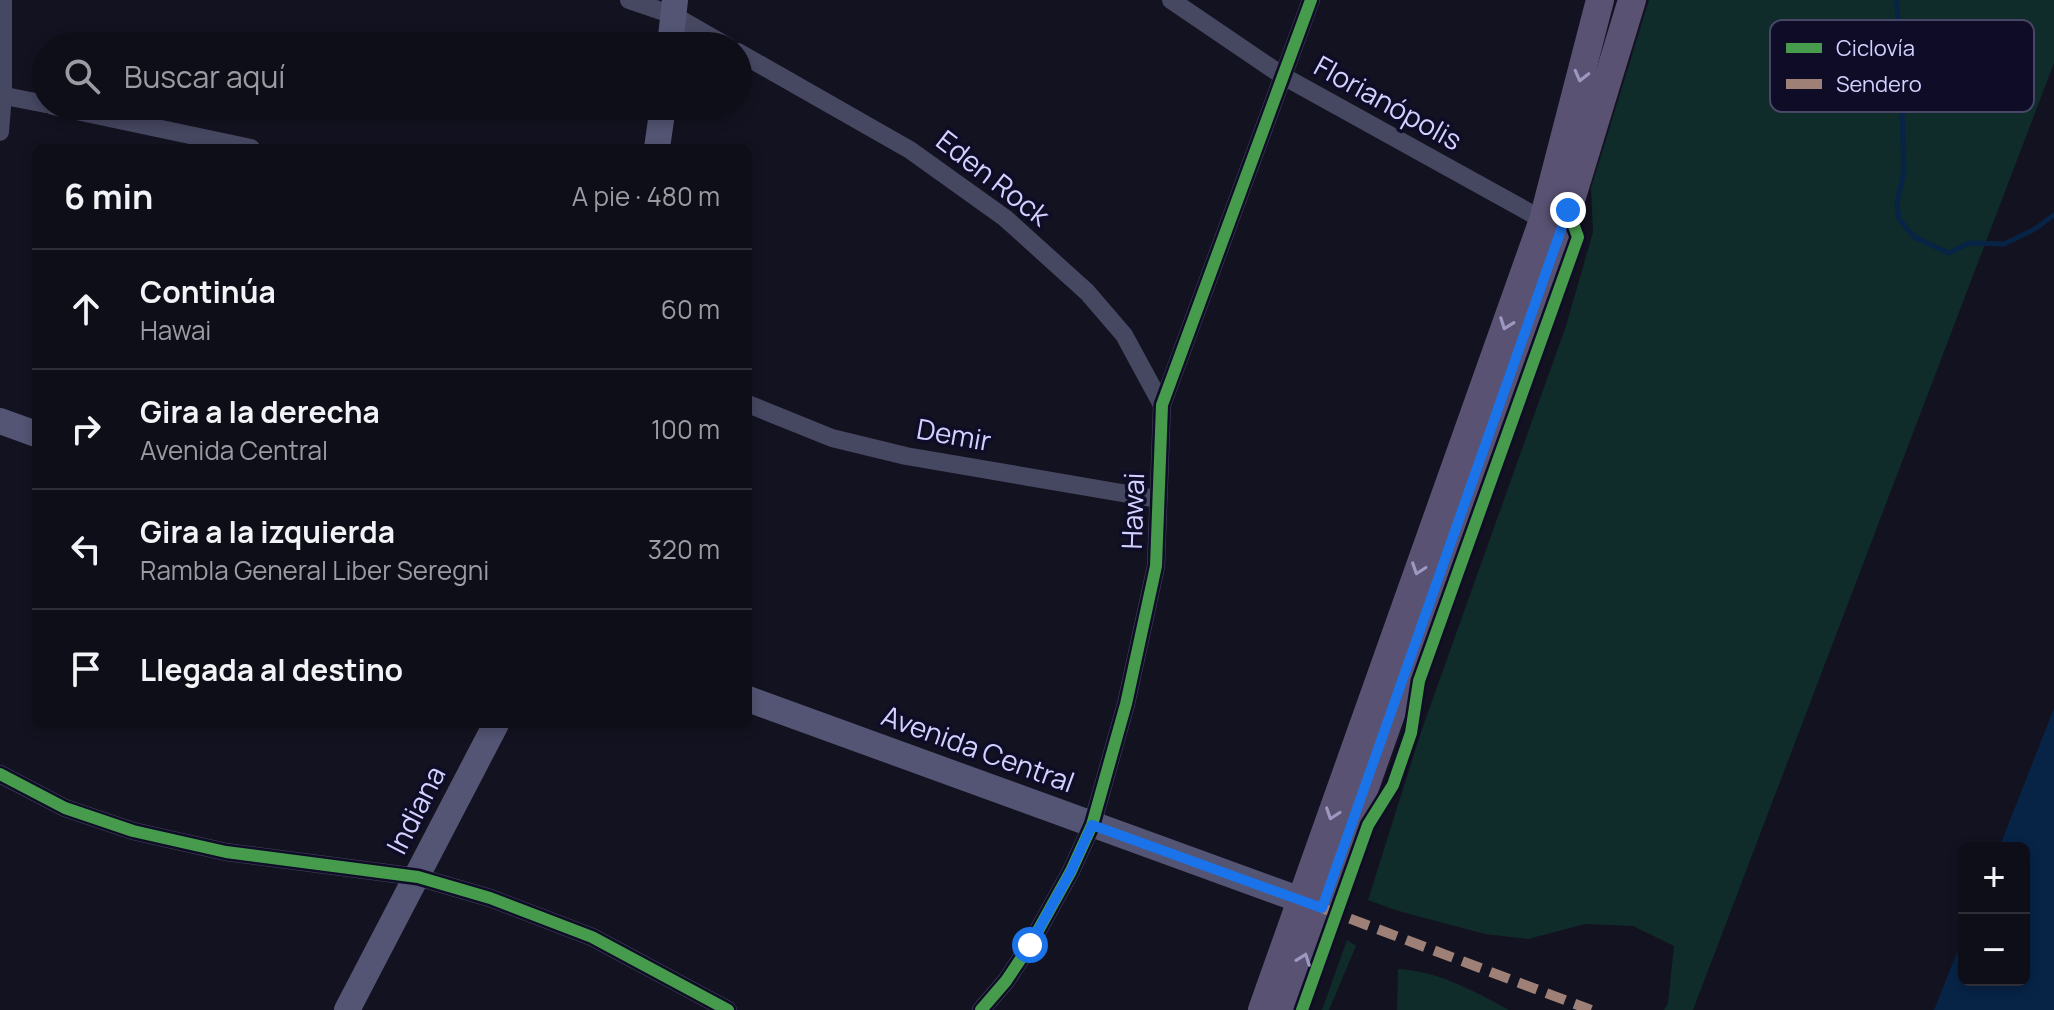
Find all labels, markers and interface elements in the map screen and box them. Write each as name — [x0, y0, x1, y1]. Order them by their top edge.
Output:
legend — [1770, 20, 2034, 112]
search box — [32, 32, 752, 120]
text: Ciclovía — [1836, 33, 1915, 63]
street label: Florianópolis — [1308, 46, 1469, 158]
icon: search — [60, 54, 104, 98]
text: Buscar aquí — [124, 56, 285, 97]
one-way arrow — [1574, 68, 1591, 82]
text: Sendero — [1836, 69, 1922, 99]
street label: Eden Rock — [929, 121, 1059, 234]
text: 6 min — [64, 173, 153, 219]
text: A pie · 480 m — [572, 178, 720, 214]
route end — [1550, 192, 1586, 228]
text: Continúa — [140, 271, 276, 312]
icon: ahead — [64, 287, 108, 331]
text: 60 m — [661, 291, 720, 327]
text: Hawai — [140, 312, 211, 348]
one-way arrow — [1499, 316, 1515, 330]
text: Gira a la derecha — [140, 391, 380, 432]
icon: right — [64, 407, 108, 451]
street label: Demir — [914, 409, 994, 459]
text: 100 m — [651, 411, 720, 447]
text: Avenida Central — [140, 432, 328, 468]
street label: Hawai — [1112, 472, 1152, 550]
text: Gira a la izquierda — [140, 511, 395, 552]
icon: left — [64, 527, 108, 571]
text: 320 m — [648, 531, 720, 567]
text: Rambla General Liber Seregni — [140, 552, 489, 588]
one-way arrow — [1412, 561, 1428, 575]
icon: arrive — [64, 647, 108, 691]
text: Llegada al destino — [140, 649, 403, 690]
street label: Avenida Central — [877, 696, 1080, 801]
street label: Indiana — [377, 759, 453, 860]
one-way arrow — [1325, 806, 1341, 820]
map controls — [1958, 842, 2030, 986]
button: + — [1958, 842, 2030, 914]
button: − — [1958, 914, 2030, 986]
route start — [1012, 927, 1048, 963]
one-way arrow — [1294, 953, 1311, 967]

